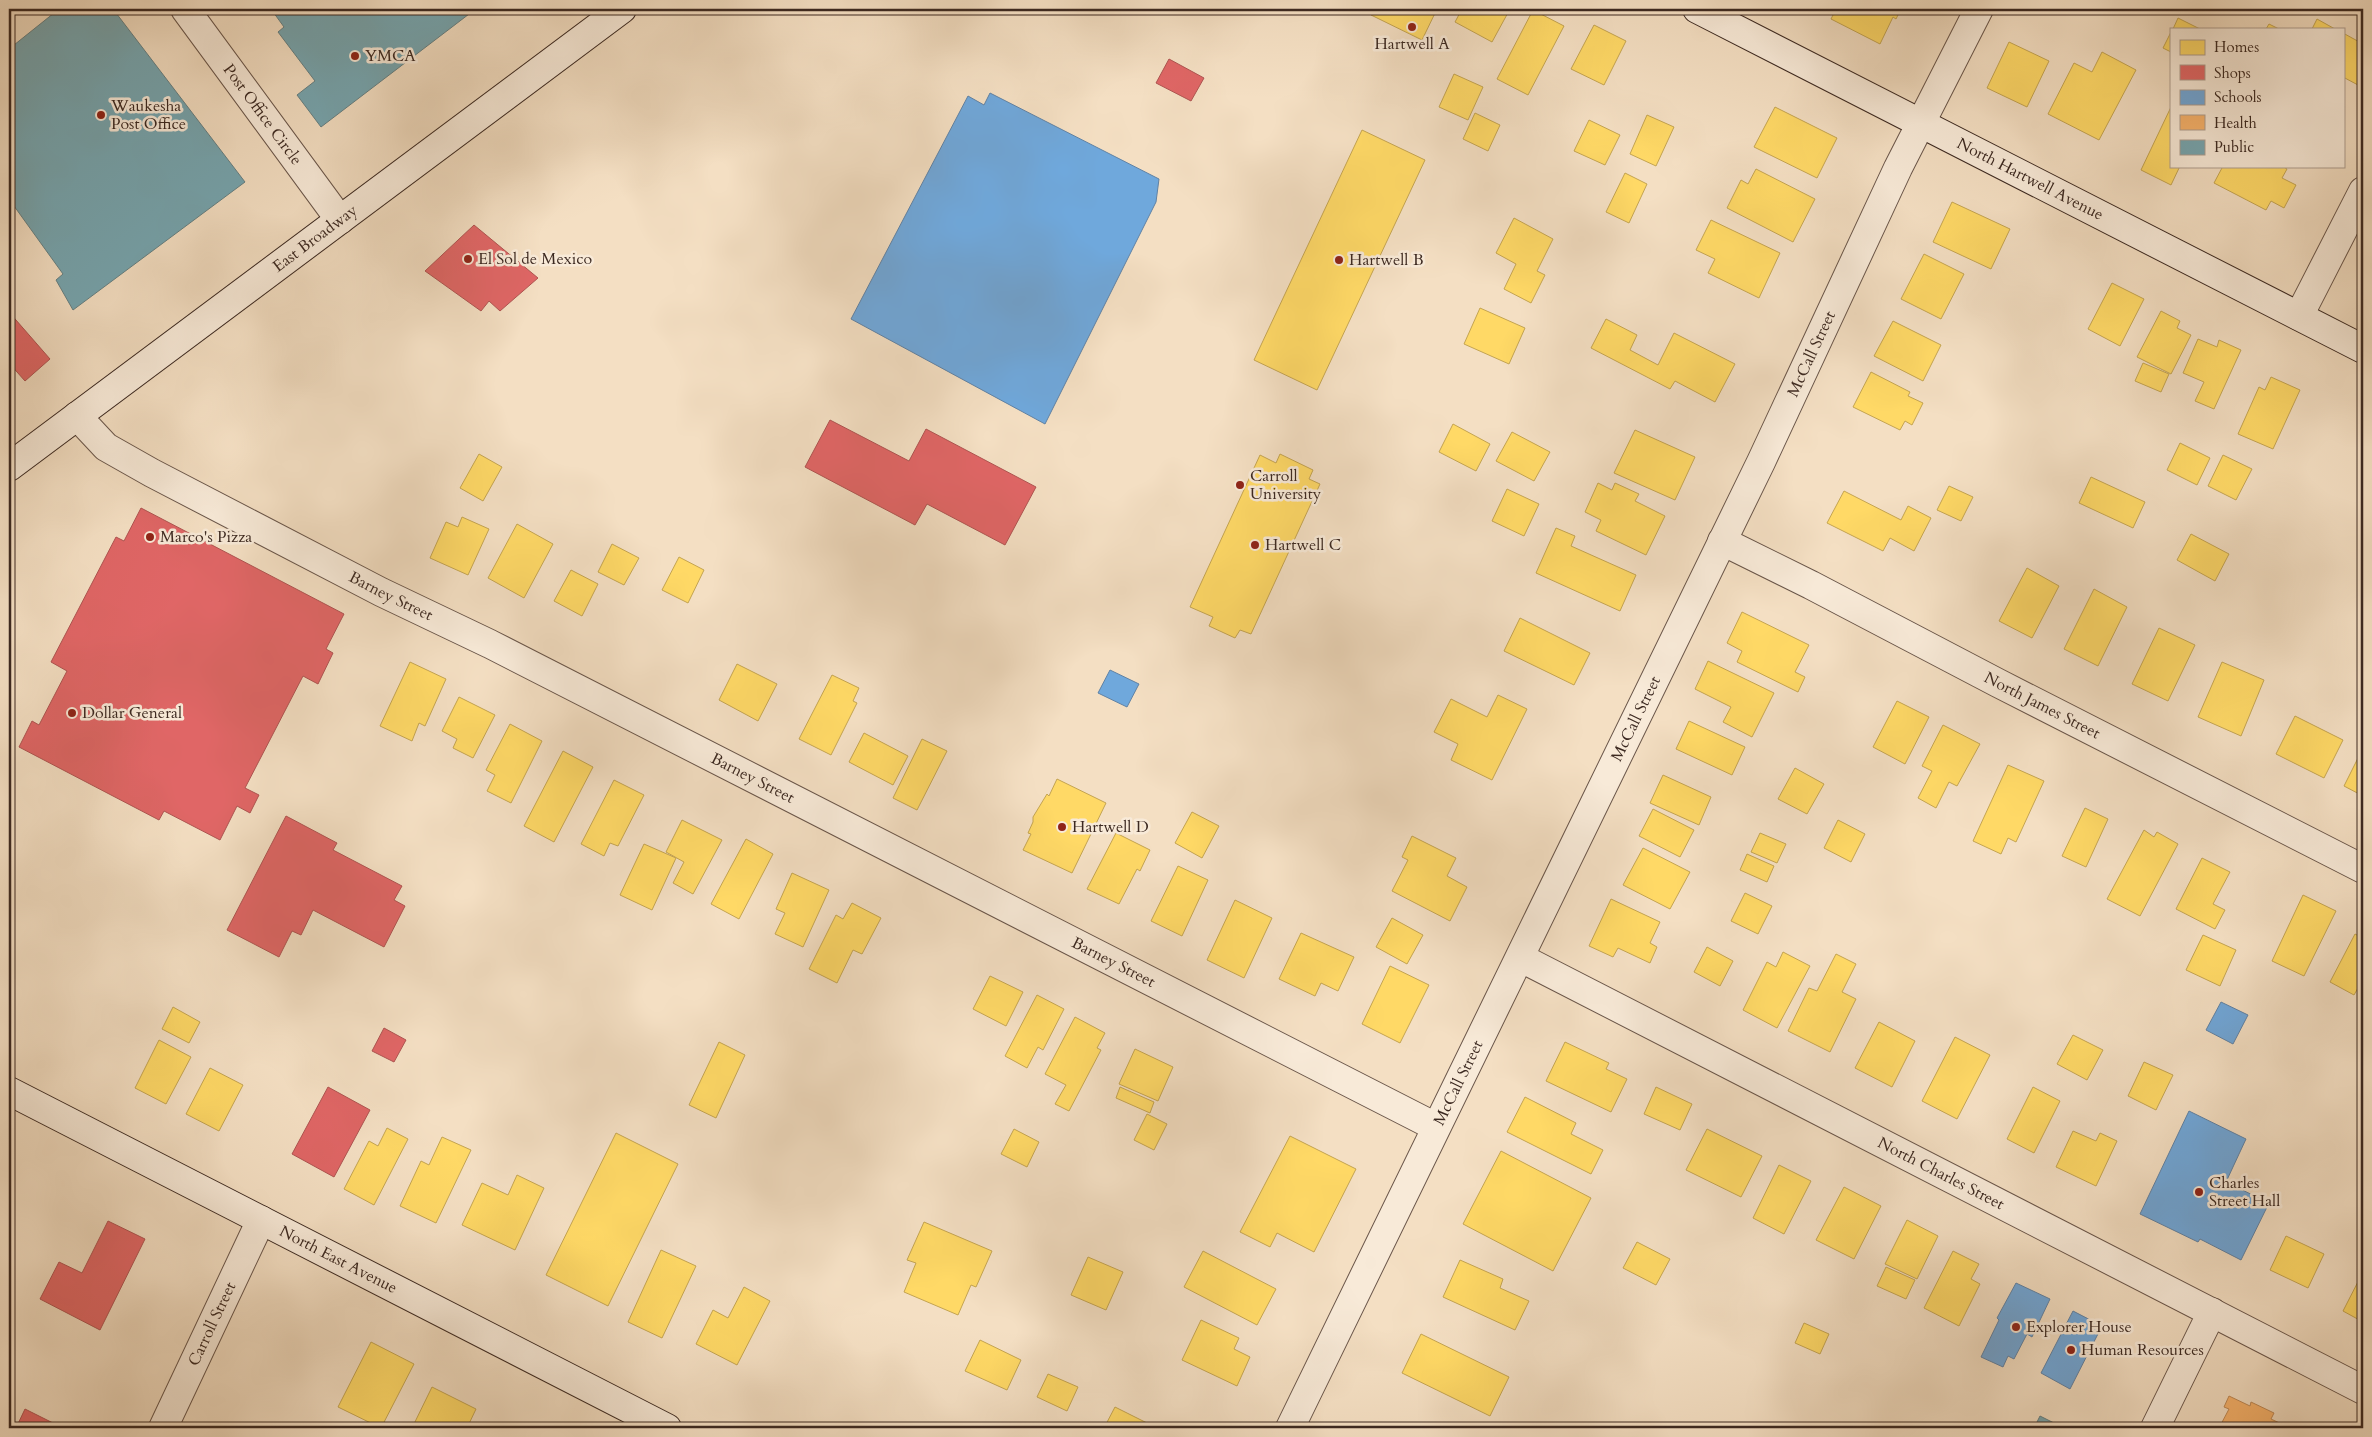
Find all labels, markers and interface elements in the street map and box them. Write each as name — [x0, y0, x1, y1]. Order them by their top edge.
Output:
marker: Hartwell A — [1406, 21, 1418, 33]
legend — [2170, 28, 2344, 168]
place label: Hartwell A — [1374, 33, 1450, 55]
text: Homes — [2214, 37, 2259, 57]
place label: YMCA — [365, 45, 416, 67]
marker: YMCA — [349, 50, 361, 62]
street label: Post Office Circle — [218, 59, 307, 170]
text: Shops — [2214, 63, 2251, 83]
text: Schools — [2214, 87, 2262, 107]
place label: Waukesha Post Office — [110, 95, 186, 135]
marker: Waukesha Post Office — [95, 109, 107, 121]
text: Health — [2214, 113, 2257, 133]
street label: North Hartwell Avenue — [1953, 132, 2107, 226]
text: Public — [2214, 137, 2254, 157]
street label: East Broadway — [268, 199, 362, 277]
place label: El Sol de Mexico — [478, 248, 592, 270]
place label: Hartwell B — [1349, 249, 1424, 271]
marker: El Sol de Mexico — [462, 253, 474, 265]
marker: Hartwell B — [1333, 254, 1345, 266]
street label: McCall Street — [1782, 307, 1841, 400]
place label: Carroll University — [1250, 465, 1322, 505]
marker: Carroll University — [1234, 479, 1246, 491]
place label: Marco's Pizza — [160, 526, 252, 548]
marker: Marco's Pizza — [144, 531, 156, 543]
place label: Hartwell C — [1265, 534, 1341, 556]
marker: Hartwell C — [1249, 539, 1261, 551]
street label: Barney Street — [345, 566, 437, 626]
street label: North James Street — [1980, 667, 2104, 744]
street label: McCall Street — [1606, 672, 1666, 765]
place label: Dollar General — [82, 702, 182, 724]
marker: Dollar General — [66, 707, 78, 719]
street label: Barney Street — [707, 748, 798, 809]
place label: Hartwell D — [1072, 816, 1149, 838]
marker: Hartwell D — [1056, 821, 1068, 833]
street label: Barney Street — [1068, 932, 1159, 993]
street label: McCall Street — [1428, 1036, 1488, 1129]
street label: North Charles Street — [1874, 1132, 2008, 1215]
place label: Charles Street Hall — [2209, 1172, 2280, 1212]
marker: Charles Street Hall — [2193, 1186, 2205, 1198]
street label: North East Avenue — [276, 1220, 401, 1299]
street label: Carroll Street — [183, 1278, 241, 1370]
place label: Explorer House — [2026, 1316, 2132, 1338]
marker: Explorer House — [2010, 1321, 2022, 1333]
place label: Human Resources — [2081, 1339, 2204, 1361]
marker: Human Resources — [2065, 1344, 2077, 1356]

